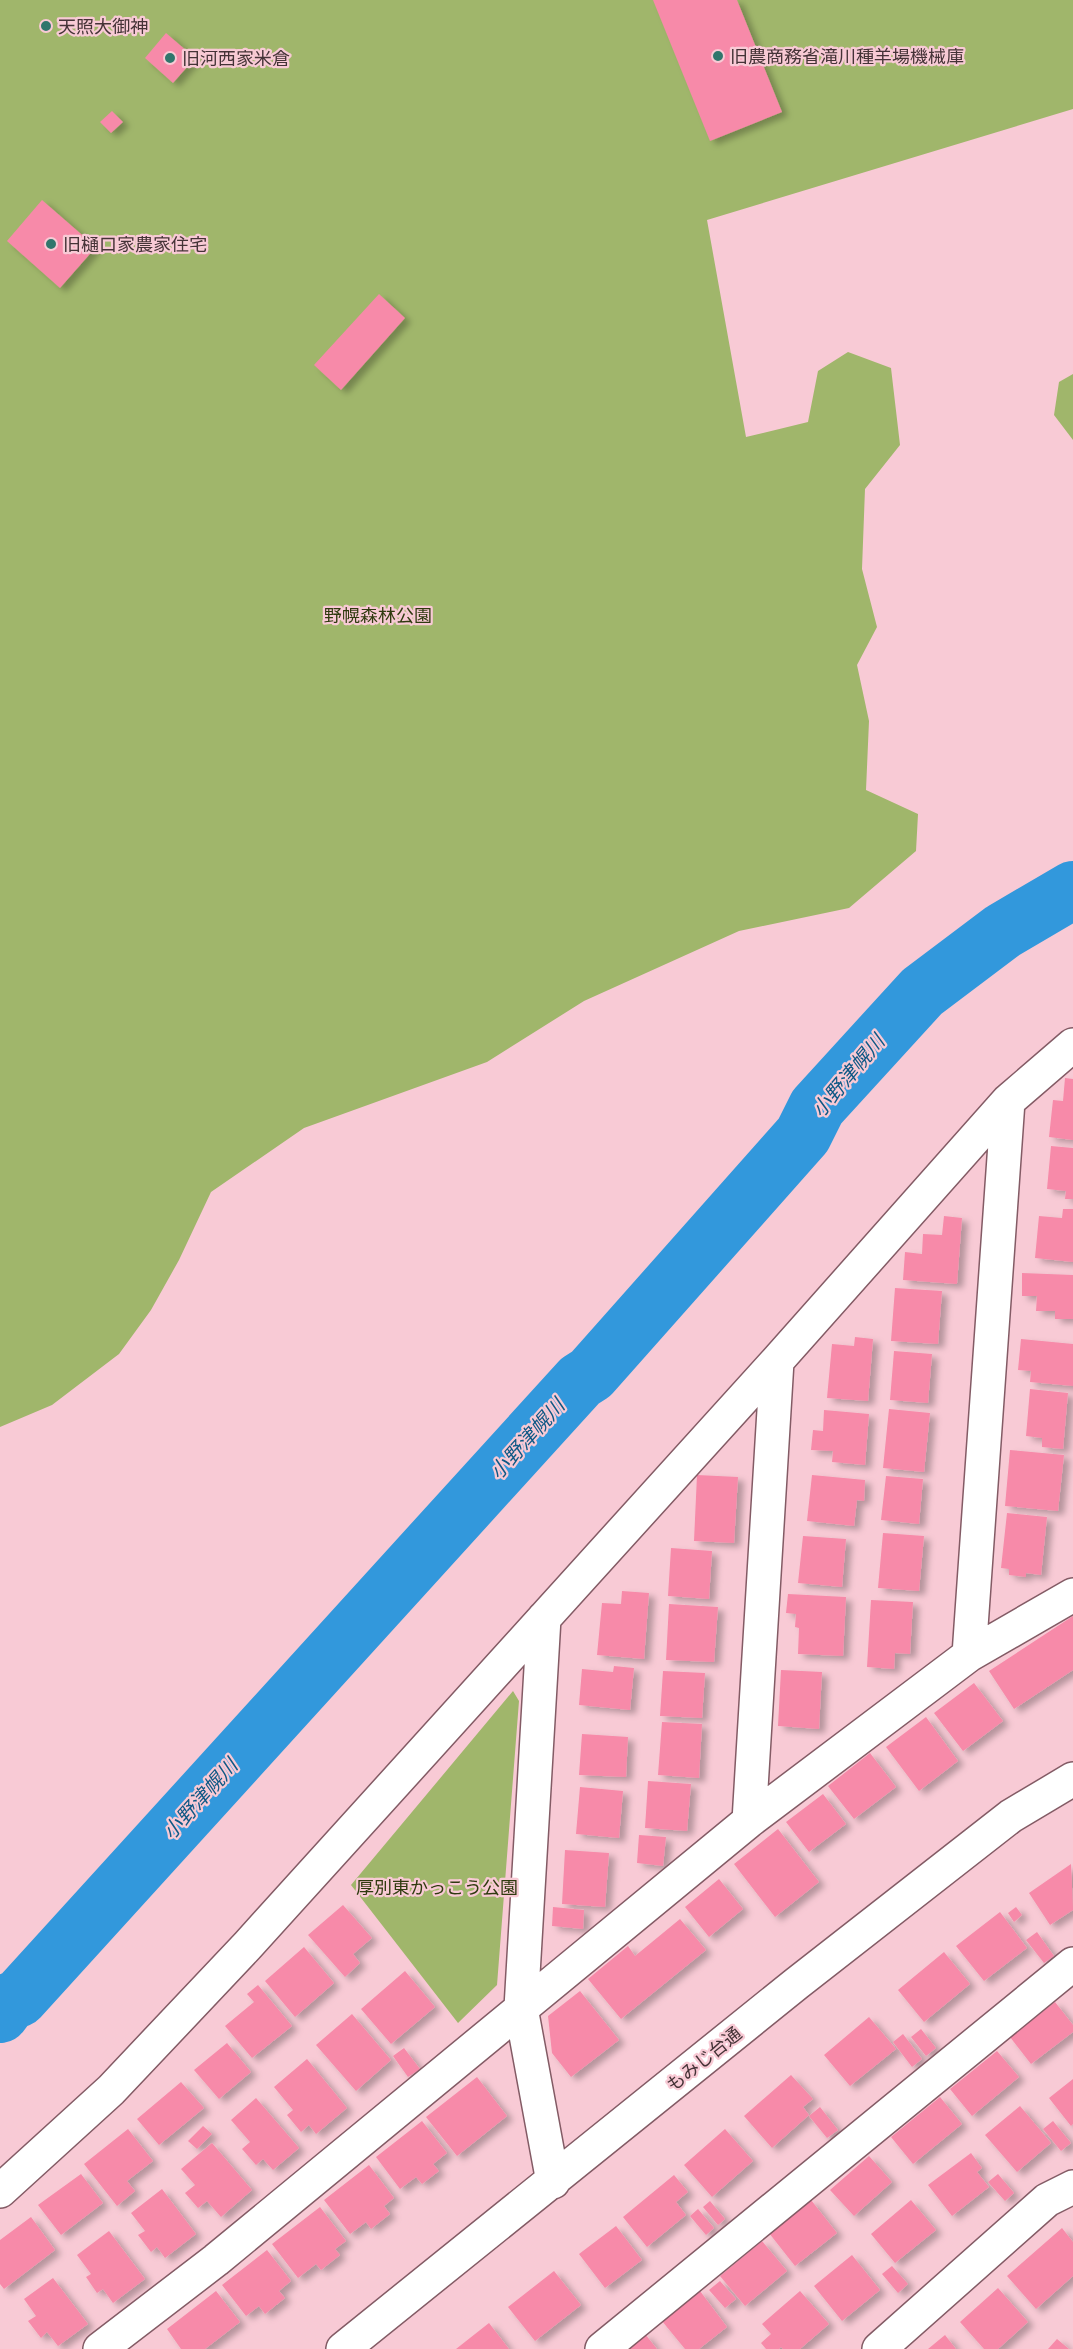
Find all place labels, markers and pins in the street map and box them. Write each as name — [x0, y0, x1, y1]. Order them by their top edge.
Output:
place label: 天照大御神 — [58, 16, 148, 37]
marker: 天照大御神 — [39, 19, 53, 33]
place label: 旧農商務省滝川種羊場機械庫 — [730, 46, 964, 67]
place label: 旧河西家米倉 — [182, 48, 290, 69]
marker: 旧農商務省滝川種羊場機械庫 — [711, 49, 725, 63]
marker: 旧河西家米倉 — [163, 51, 177, 65]
place label: 旧樋口家農家住宅 — [63, 234, 207, 255]
marker: 旧樋口家農家住宅 — [44, 237, 58, 251]

